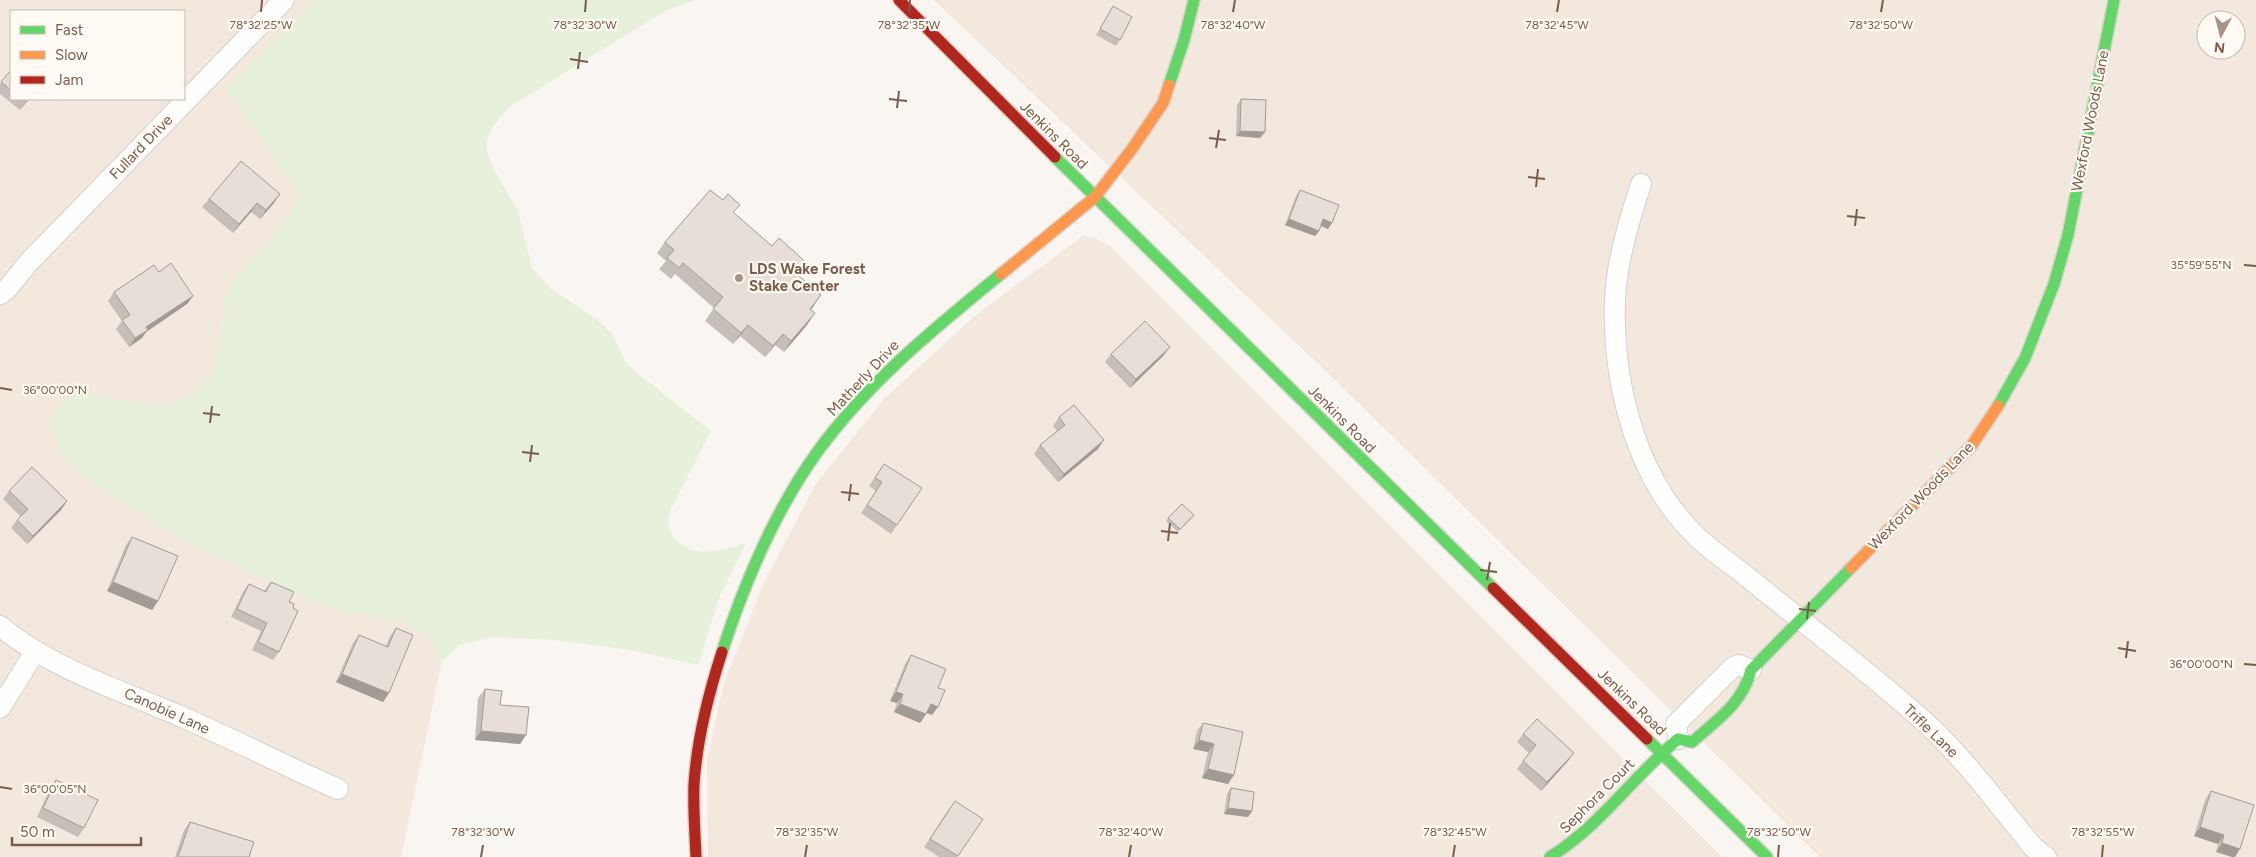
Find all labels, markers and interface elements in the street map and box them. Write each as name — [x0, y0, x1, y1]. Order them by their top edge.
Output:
legend — [10, 10, 185, 100]
north arrow — [2196, 10, 2246, 60]
text: 78°32'25"W — [230, 18, 293, 32]
text: 78°32'30"W — [553, 18, 617, 32]
text: 78°32'35"W — [878, 18, 941, 32]
text: 78°32'40"W — [1201, 18, 1266, 32]
text: 78°32'45"W — [1525, 18, 1589, 32]
text: 78°32'50"W — [1849, 18, 1913, 32]
text: Fast — [55, 21, 84, 39]
text: N — [2213, 38, 2226, 57]
text: Slow — [55, 46, 88, 64]
street label: Wexford Woods Lane — [2067, 49, 2113, 193]
text: Jam — [55, 71, 83, 89]
street label: Jenkins Road — [1016, 97, 1092, 173]
street label: Fullard Drive — [106, 111, 176, 183]
text: 35°59'55"N — [2171, 258, 2231, 272]
place label: LDS Wake Forest Stake Center — [749, 260, 866, 295]
marker: LDS Wake Forest Stake Center — [733, 272, 745, 284]
street label: Matherly Drive — [823, 336, 903, 420]
street label: Jenkins Road — [1304, 381, 1380, 457]
text: 36°00'00"N — [23, 383, 87, 397]
street label: Wexford Woods Lane — [1865, 438, 1977, 554]
text: 36°00'00"N — [2169, 657, 2233, 671]
street label: Jenkins Road — [1594, 665, 1670, 739]
street label: Canobie Lane — [121, 684, 213, 738]
street label: Trifle Lane — [1900, 701, 1962, 761]
street label: Sephora Court — [1556, 755, 1638, 837]
text: 36°00'05"N — [23, 782, 87, 796]
scale bar — [12, 814, 141, 846]
text: 50 m — [20, 823, 55, 841]
text: 78°32'30"W — [451, 825, 515, 839]
text: 78°32'35"W — [776, 825, 839, 839]
text: 78°32'40"W — [1099, 825, 1164, 839]
text: 78°32'45"W — [1423, 825, 1487, 839]
text: 78°32'50"W — [1747, 825, 1811, 839]
text: 78°32'55"W — [2071, 825, 2135, 839]

